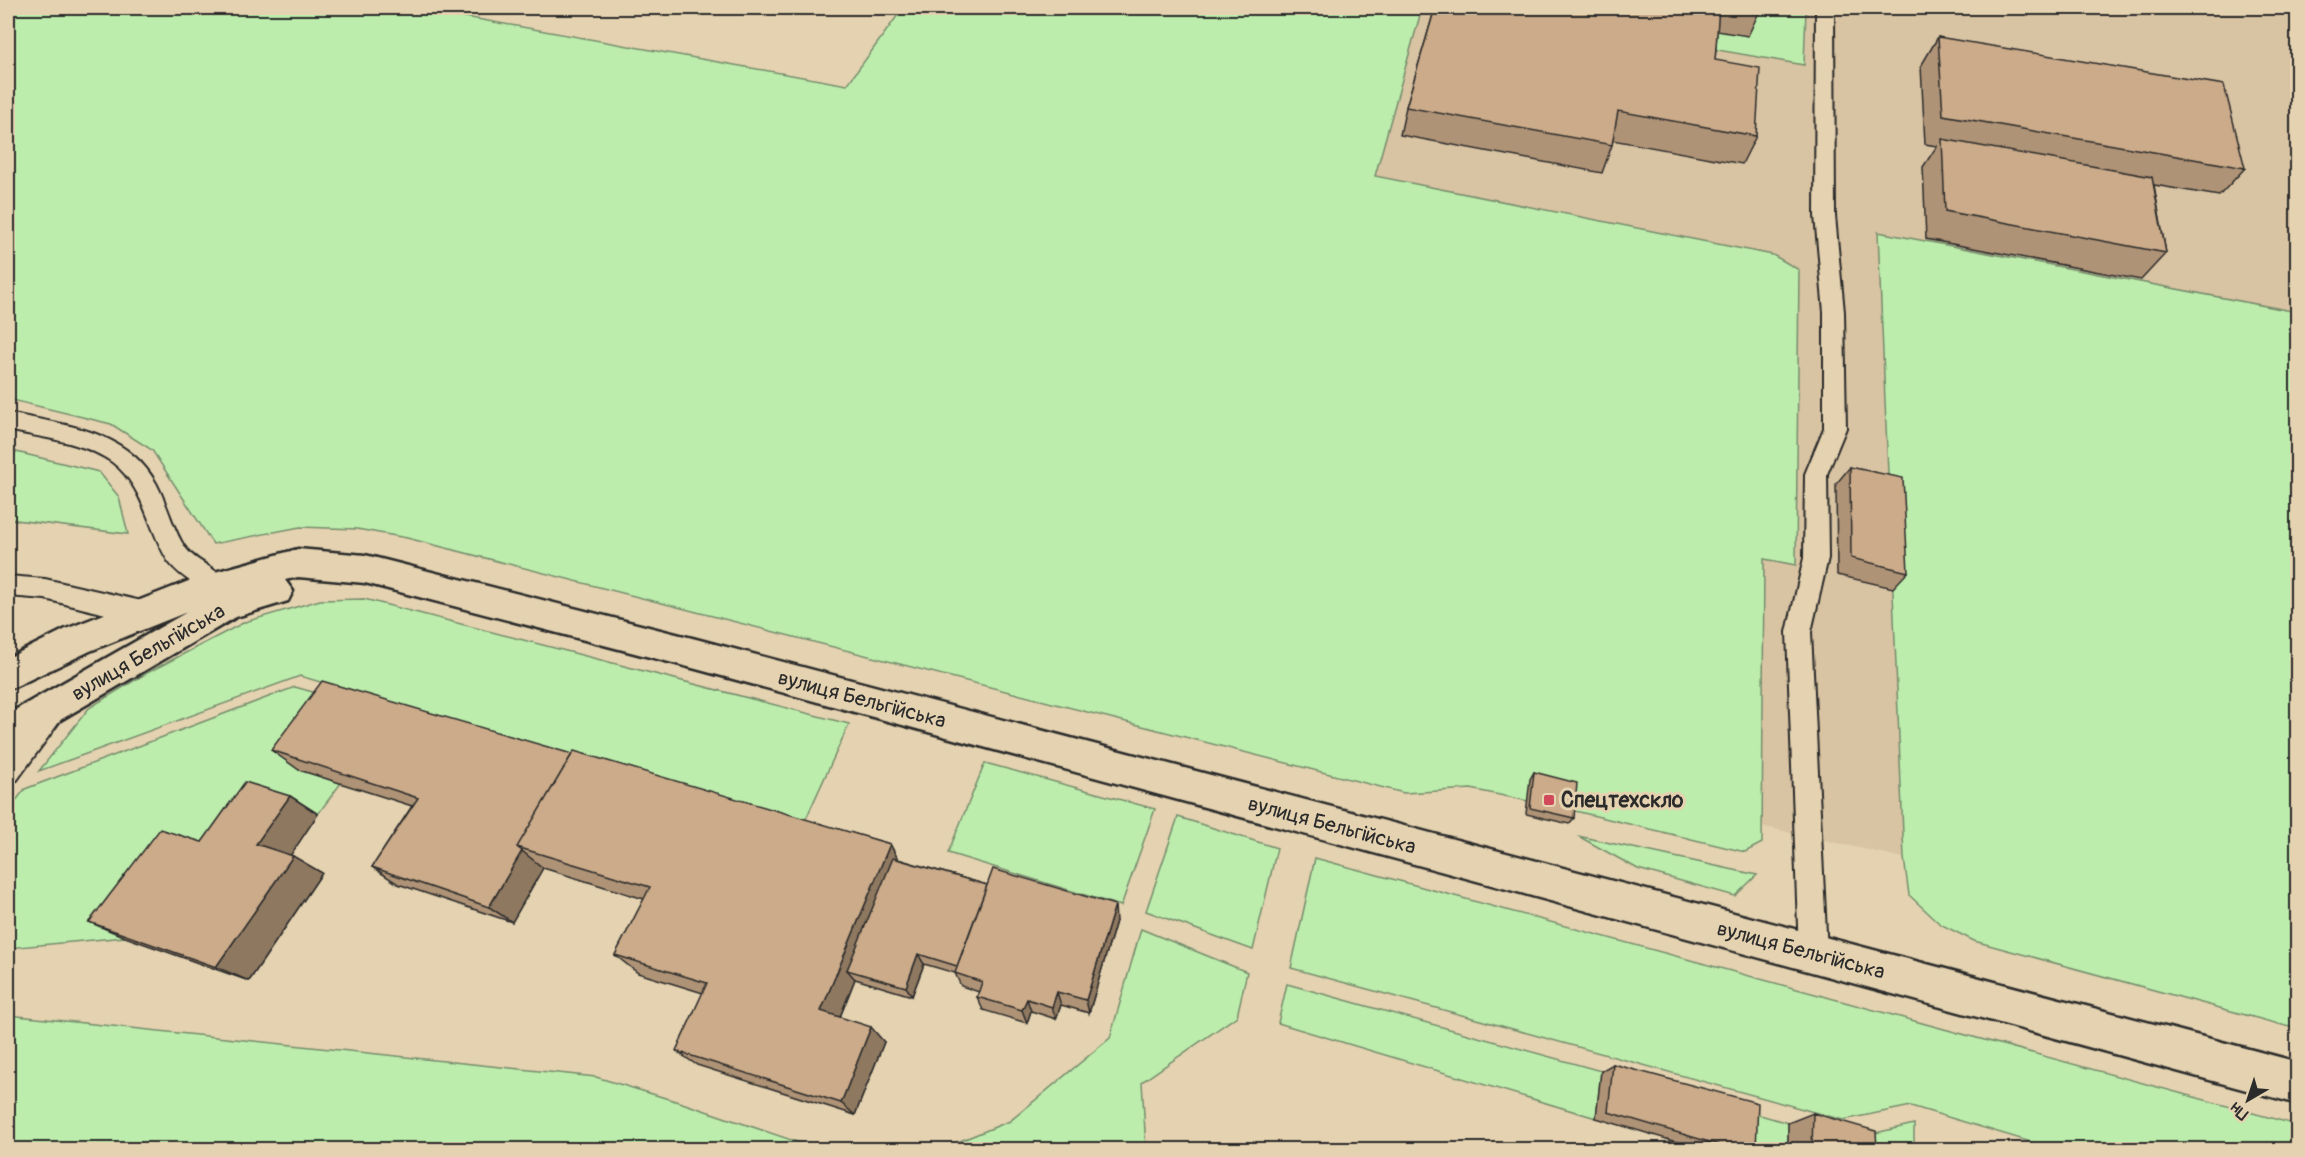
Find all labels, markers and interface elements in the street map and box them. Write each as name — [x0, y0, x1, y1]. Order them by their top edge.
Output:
street label: вулиця Бельгійська — [67, 598, 230, 707]
street label: вулиця Бельгійська — [775, 664, 949, 735]
place label: Спецтехскло — [1561, 787, 1684, 814]
street label: вулиця Бельгійська — [1245, 790, 1419, 861]
marker: Спецтехскло — [1542, 793, 1556, 807]
street label: вулиця Бельгійська — [1714, 915, 1888, 986]
north arrow — [2218, 1070, 2278, 1130]
text: Пн — [2226, 1098, 2252, 1124]

